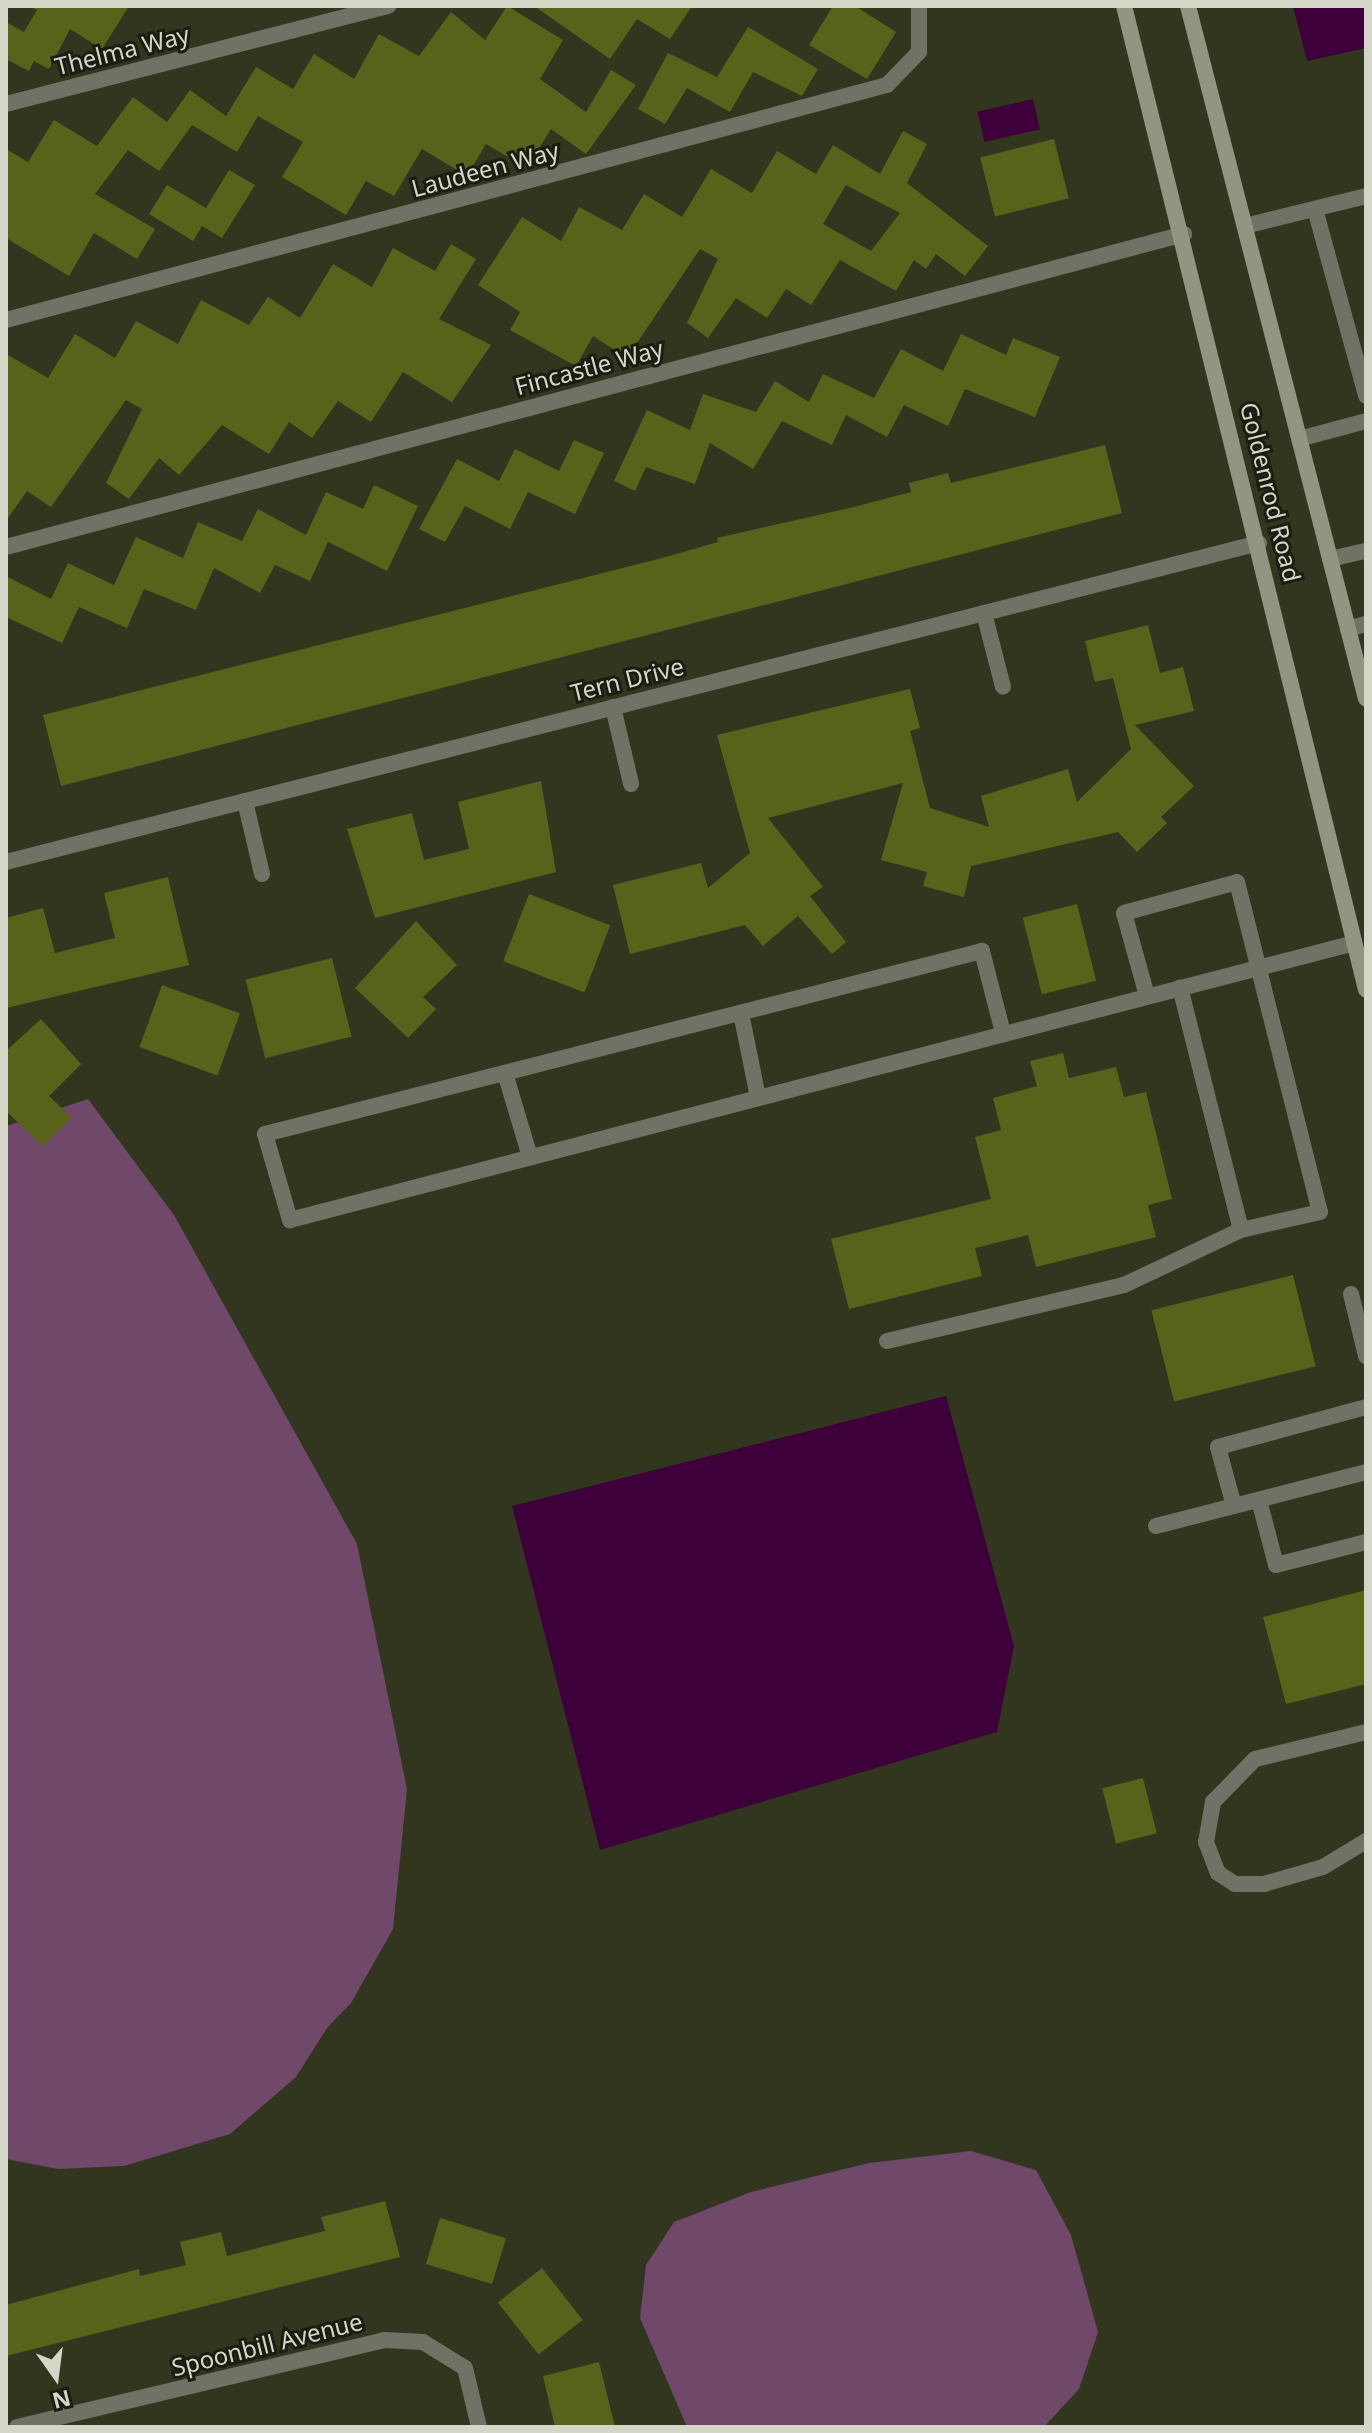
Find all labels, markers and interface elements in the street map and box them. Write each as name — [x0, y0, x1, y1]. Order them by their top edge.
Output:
street label: Thelma Way — [52, 19, 192, 81]
street label: Laudeen Way — [408, 136, 562, 202]
street label: Fincastle Way — [512, 333, 666, 401]
street label: Goldenrod Road — [1235, 399, 1307, 585]
street label: Tern Drive — [567, 651, 687, 707]
street label: Spoonbill Avenue — [169, 2306, 365, 2382]
north arrow — [16, 2337, 96, 2417]
text: N — [50, 2384, 74, 2417]

